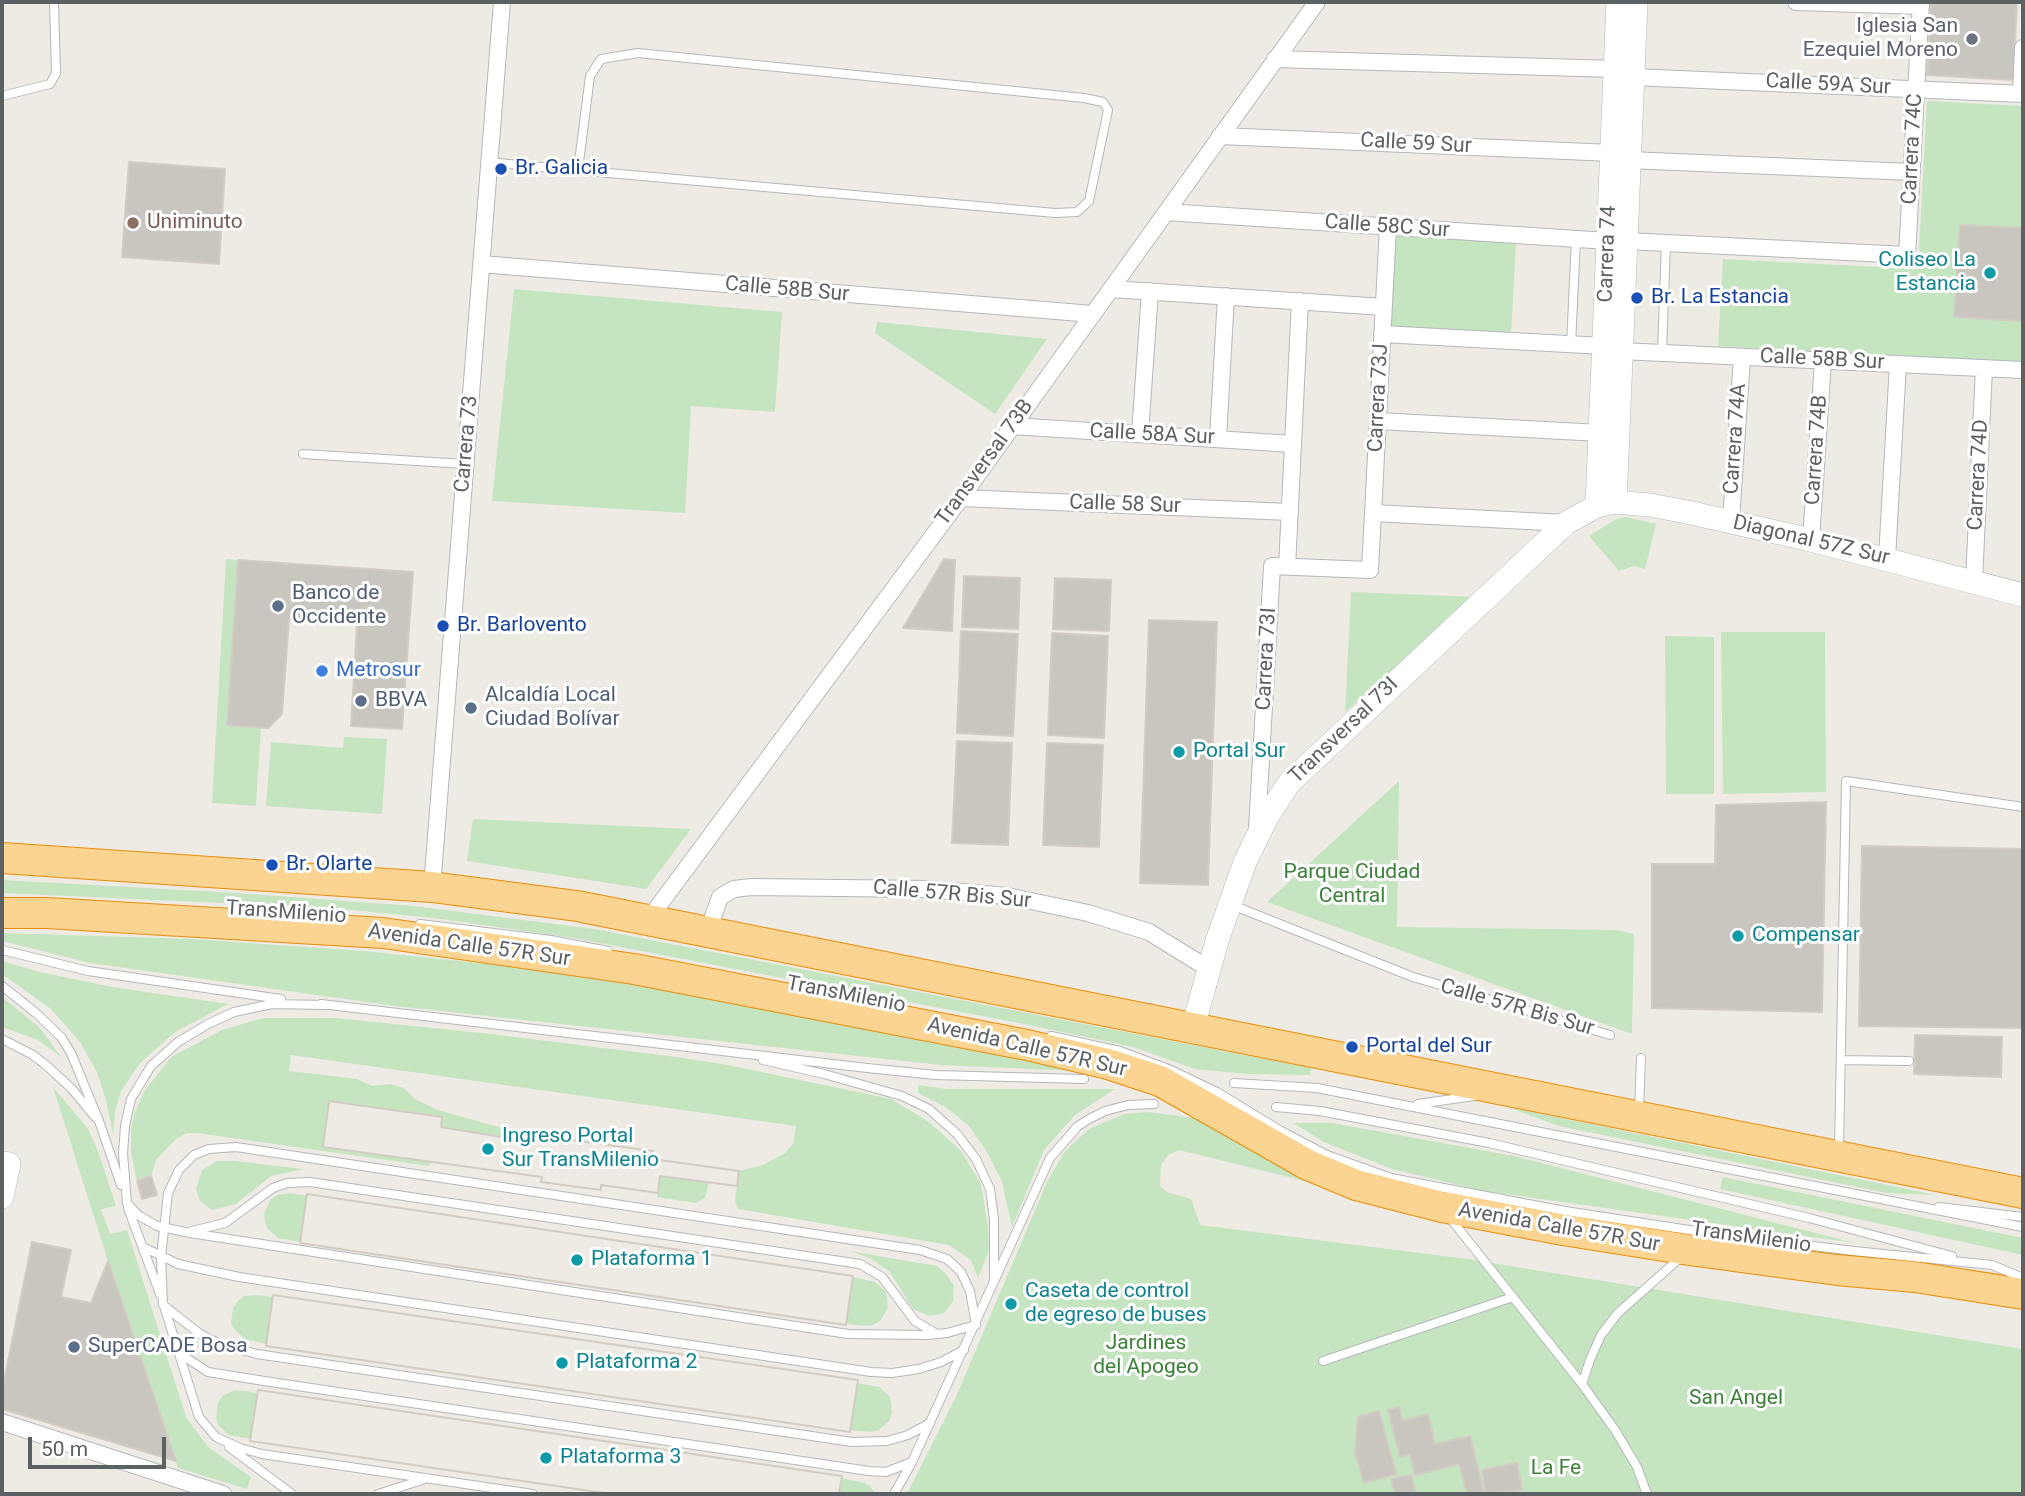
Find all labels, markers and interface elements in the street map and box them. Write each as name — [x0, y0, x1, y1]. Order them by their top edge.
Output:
place label: Iglesia San Ezequiel Moreno — [1803, 14, 1958, 64]
marker: Iglesia San Ezequiel Moreno — [1964, 31, 1980, 47]
street label: Calle 59A Sur — [1765, 69, 1891, 101]
street label: Carrera 74C — [1898, 93, 1928, 205]
street label: Calle 59 Sur — [1360, 128, 1472, 160]
place label: Br. Galicia — [515, 156, 608, 182]
marker: Br. Galicia — [493, 161, 509, 177]
street label: Carrera 74 — [1594, 205, 1622, 303]
place label: Uniminuto — [147, 210, 243, 236]
street label: Calle 58C Sur — [1324, 210, 1450, 244]
marker: Uniminuto — [125, 215, 141, 231]
place label: Coliseo La Estancia — [1878, 248, 1976, 298]
marker: Coliseo La Estancia — [1982, 265, 1998, 281]
street label: Calle 58B Sur — [724, 272, 850, 308]
place label: Br. La Estancia — [1651, 285, 1789, 311]
marker: Br. La Estancia — [1629, 290, 1645, 306]
street label: Carrera 73J — [1364, 343, 1394, 453]
street label: Calle 58B Sur — [1759, 344, 1885, 376]
street label: Carrera 74A — [1720, 383, 1752, 495]
street label: Carrera 73 — [450, 394, 484, 494]
street label: Carrera 74B — [1801, 394, 1833, 506]
street label: Transversal 73B — [931, 395, 1039, 531]
street label: Calle 58A Sur — [1089, 419, 1215, 451]
street label: Carrera 74D — [1964, 419, 1994, 531]
street label: Calle 58 Sur — [1069, 490, 1181, 520]
street label: Diagonal 57Z Sur — [1730, 511, 1892, 571]
place label: Banco de Occidente — [292, 581, 386, 631]
marker: Banco de Occidente — [270, 598, 286, 614]
street label: Carrera 73I — [1252, 607, 1282, 711]
place label: Br. Barlovento — [457, 613, 587, 639]
marker: Br. Barlovento — [435, 618, 451, 634]
place label: Metrosur — [336, 658, 421, 684]
marker: Metrosur — [314, 663, 330, 679]
street label: Transversal 73I — [1284, 672, 1404, 790]
place label: Alcaldía Local Ciudad Bolívar — [485, 683, 620, 733]
place label: BBVA — [375, 688, 427, 714]
marker: BBVA — [353, 693, 369, 709]
marker: Alcaldía Local Ciudad Bolívar — [463, 700, 479, 716]
place label: Portal Sur — [1193, 739, 1285, 765]
marker: Portal Sur — [1171, 744, 1187, 760]
place label: Br. Olarte — [286, 852, 372, 878]
marker: Br. Olarte — [264, 857, 280, 873]
park label: Parque Ciudad Central — [1284, 860, 1420, 910]
street label: Calle 57R Bis Sur — [872, 876, 1032, 914]
street label: TransMilenio — [225, 896, 347, 930]
street label: Avenida Calle 57R Sur — [366, 919, 572, 973]
place label: Compensar — [1752, 923, 1860, 949]
marker: Compensar — [1730, 928, 1746, 944]
street label: TransMilenio — [784, 971, 908, 1019]
street label: Calle 57R Bis Sur — [1437, 974, 1597, 1042]
street label: Avenida Calle 57R Sur — [925, 1013, 1129, 1083]
place label: Portal del Sur — [1366, 1034, 1492, 1060]
marker: Portal del Sur — [1344, 1039, 1360, 1055]
place label: Ingreso Portal Sur TransMilenio — [502, 1124, 659, 1174]
marker: Ingreso Portal Sur TransMilenio — [480, 1141, 496, 1157]
street label: Avenida Calle 57R Sur — [1456, 1198, 1662, 1258]
street label: TransMilenio — [1689, 1217, 1813, 1259]
place label: Plataforma 1 — [591, 1247, 712, 1273]
marker: Plataforma 1 — [569, 1252, 585, 1268]
place label: Caseta de control de egreso de buses — [1025, 1279, 1207, 1329]
marker: Caseta de control de egreso de buses — [1003, 1296, 1019, 1312]
park label: Jardines del Apogeo — [1093, 1331, 1199, 1381]
place label: SuperCADE Bosa — [88, 1334, 248, 1360]
marker: SuperCADE Bosa — [66, 1339, 82, 1355]
place label: Plataforma 2 — [576, 1350, 697, 1376]
marker: Plataforma 2 — [554, 1355, 570, 1371]
park label: San Angel — [1689, 1386, 1783, 1412]
scale bar — [32, 1422, 170, 1466]
text: 50 m — [41, 1437, 88, 1461]
place label: Plataforma 3 — [560, 1445, 681, 1471]
marker: Plataforma 3 — [538, 1450, 554, 1466]
park label: La Fe — [1531, 1456, 1581, 1482]

